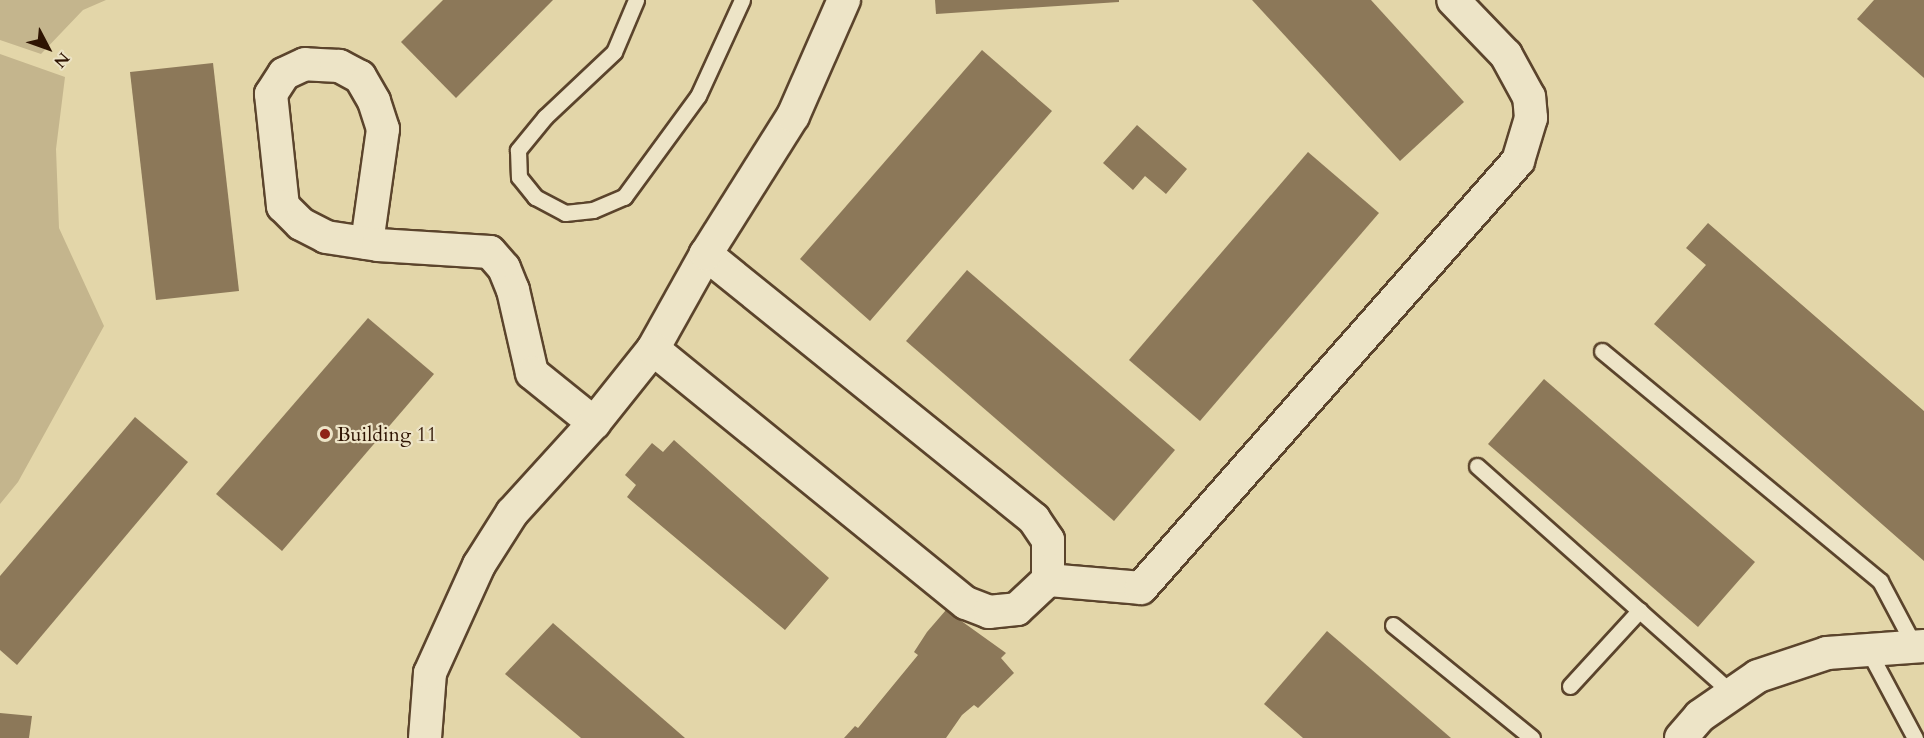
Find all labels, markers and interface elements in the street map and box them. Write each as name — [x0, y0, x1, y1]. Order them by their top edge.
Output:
north arrow — [18, 18, 78, 78]
text: N — [49, 47, 74, 72]
place label: Building 11 — [337, 422, 437, 446]
marker: Building 11 — [318, 427, 332, 441]

